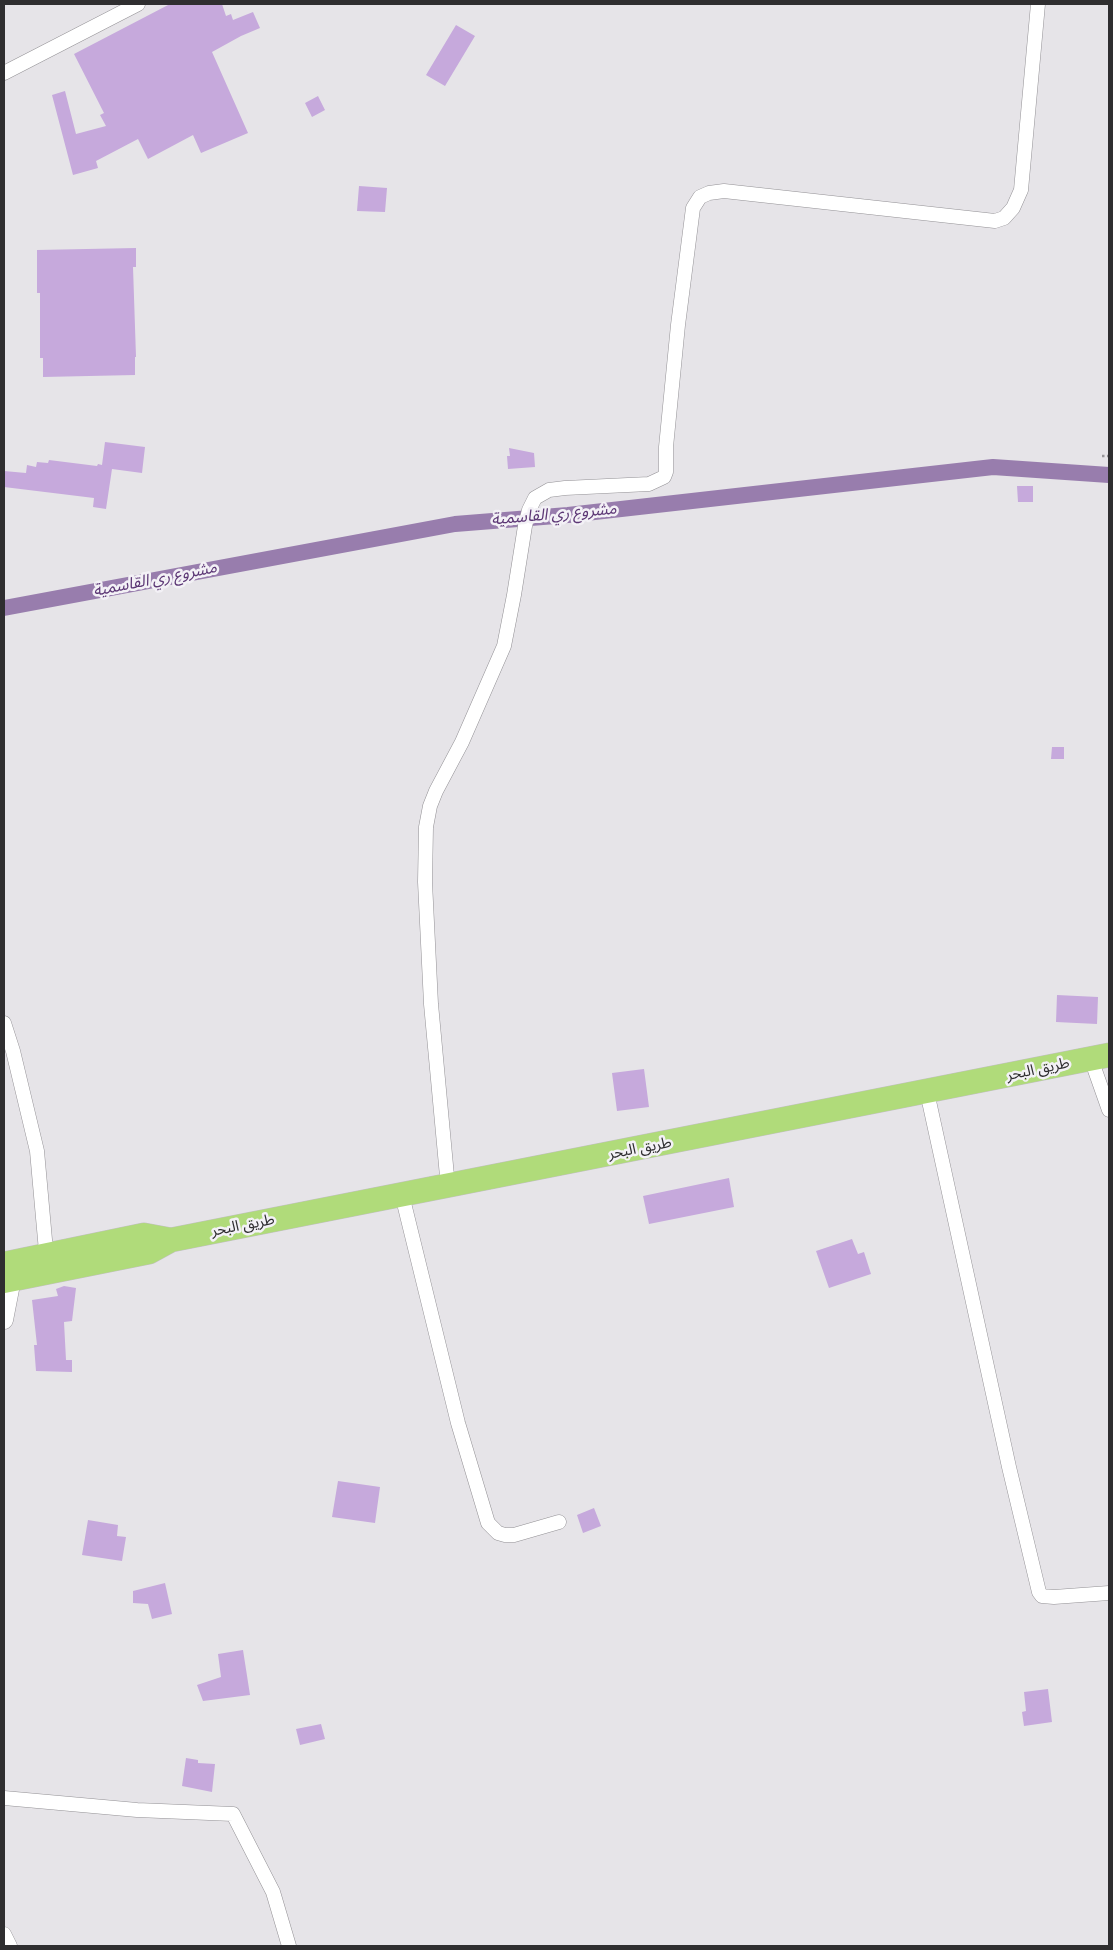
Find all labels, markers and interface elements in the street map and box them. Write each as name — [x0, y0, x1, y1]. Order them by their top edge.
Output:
water label: مشروع ري القاسمية — [491, 500, 617, 530]
water label: مشروع ري القاسمية — [92, 559, 218, 601]
street label: طريق البحر — [1005, 1055, 1071, 1085]
street label: طريق البحر — [607, 1134, 673, 1164]
street label: طريق البحر — [210, 1211, 276, 1241]

